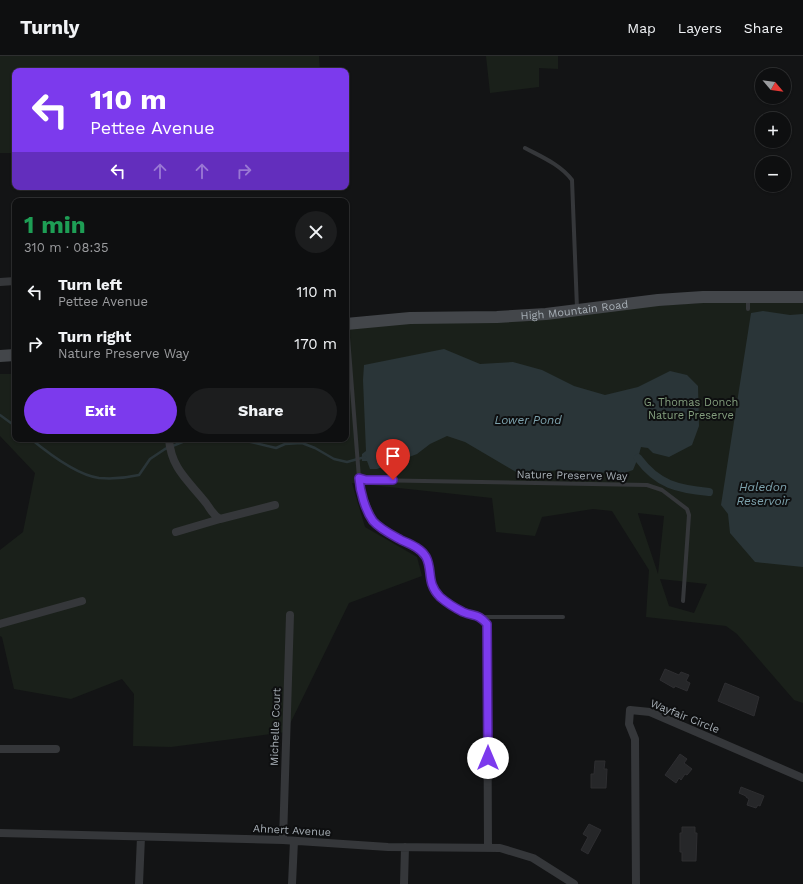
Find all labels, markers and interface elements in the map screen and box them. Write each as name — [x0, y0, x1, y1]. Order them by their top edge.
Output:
text: Turnly — [20, 16, 80, 39]
text: Map — [627, 20, 656, 36]
text: Layers — [678, 20, 722, 36]
text: Share — [744, 20, 783, 36]
north arrow — [755, 68, 791, 104]
map controls — [755, 68, 791, 192]
text: 110 m — [90, 83, 167, 116]
icon: left — [24, 84, 76, 136]
button: + — [755, 112, 791, 148]
text: Pettee Avenue — [90, 117, 215, 138]
button: − — [755, 156, 791, 192]
icon: left — [107, 160, 129, 182]
icon: ahead — [149, 160, 171, 182]
icon: ahead — [191, 160, 213, 182]
icon: right — [233, 160, 255, 182]
text: 1 min — [24, 211, 86, 239]
button: close — [295, 211, 337, 253]
text: 310 m · 08:35 — [24, 240, 108, 255]
text: Turn left — [58, 276, 122, 294]
icon: left — [24, 281, 46, 303]
text: 110 m — [297, 283, 337, 301]
text: Pettee Avenue — [58, 294, 148, 309]
street label: High Mountain Road — [520, 298, 629, 323]
text: Turn right — [58, 328, 131, 346]
icon: right — [24, 333, 46, 355]
text: 170 m — [294, 335, 337, 353]
text: Nature Preserve Way — [58, 346, 189, 361]
button: Exit — [24, 388, 177, 434]
button: Share — [185, 388, 337, 434]
park label: G. Thomas Donch Nature Preserve — [644, 396, 738, 422]
water label: Lower Pond — [494, 413, 562, 427]
pin — [376, 439, 410, 480]
icon: arrive — [382, 445, 404, 467]
street label: Nature Preserve Way — [516, 468, 628, 483]
water label: Haledon Reservoir — [737, 480, 791, 508]
street label: Michelle Court — [268, 687, 283, 766]
street label: Wayfair Circle — [648, 697, 721, 736]
position arrow — [467, 737, 509, 779]
street label: Ahnert Avenue — [253, 822, 331, 839]

